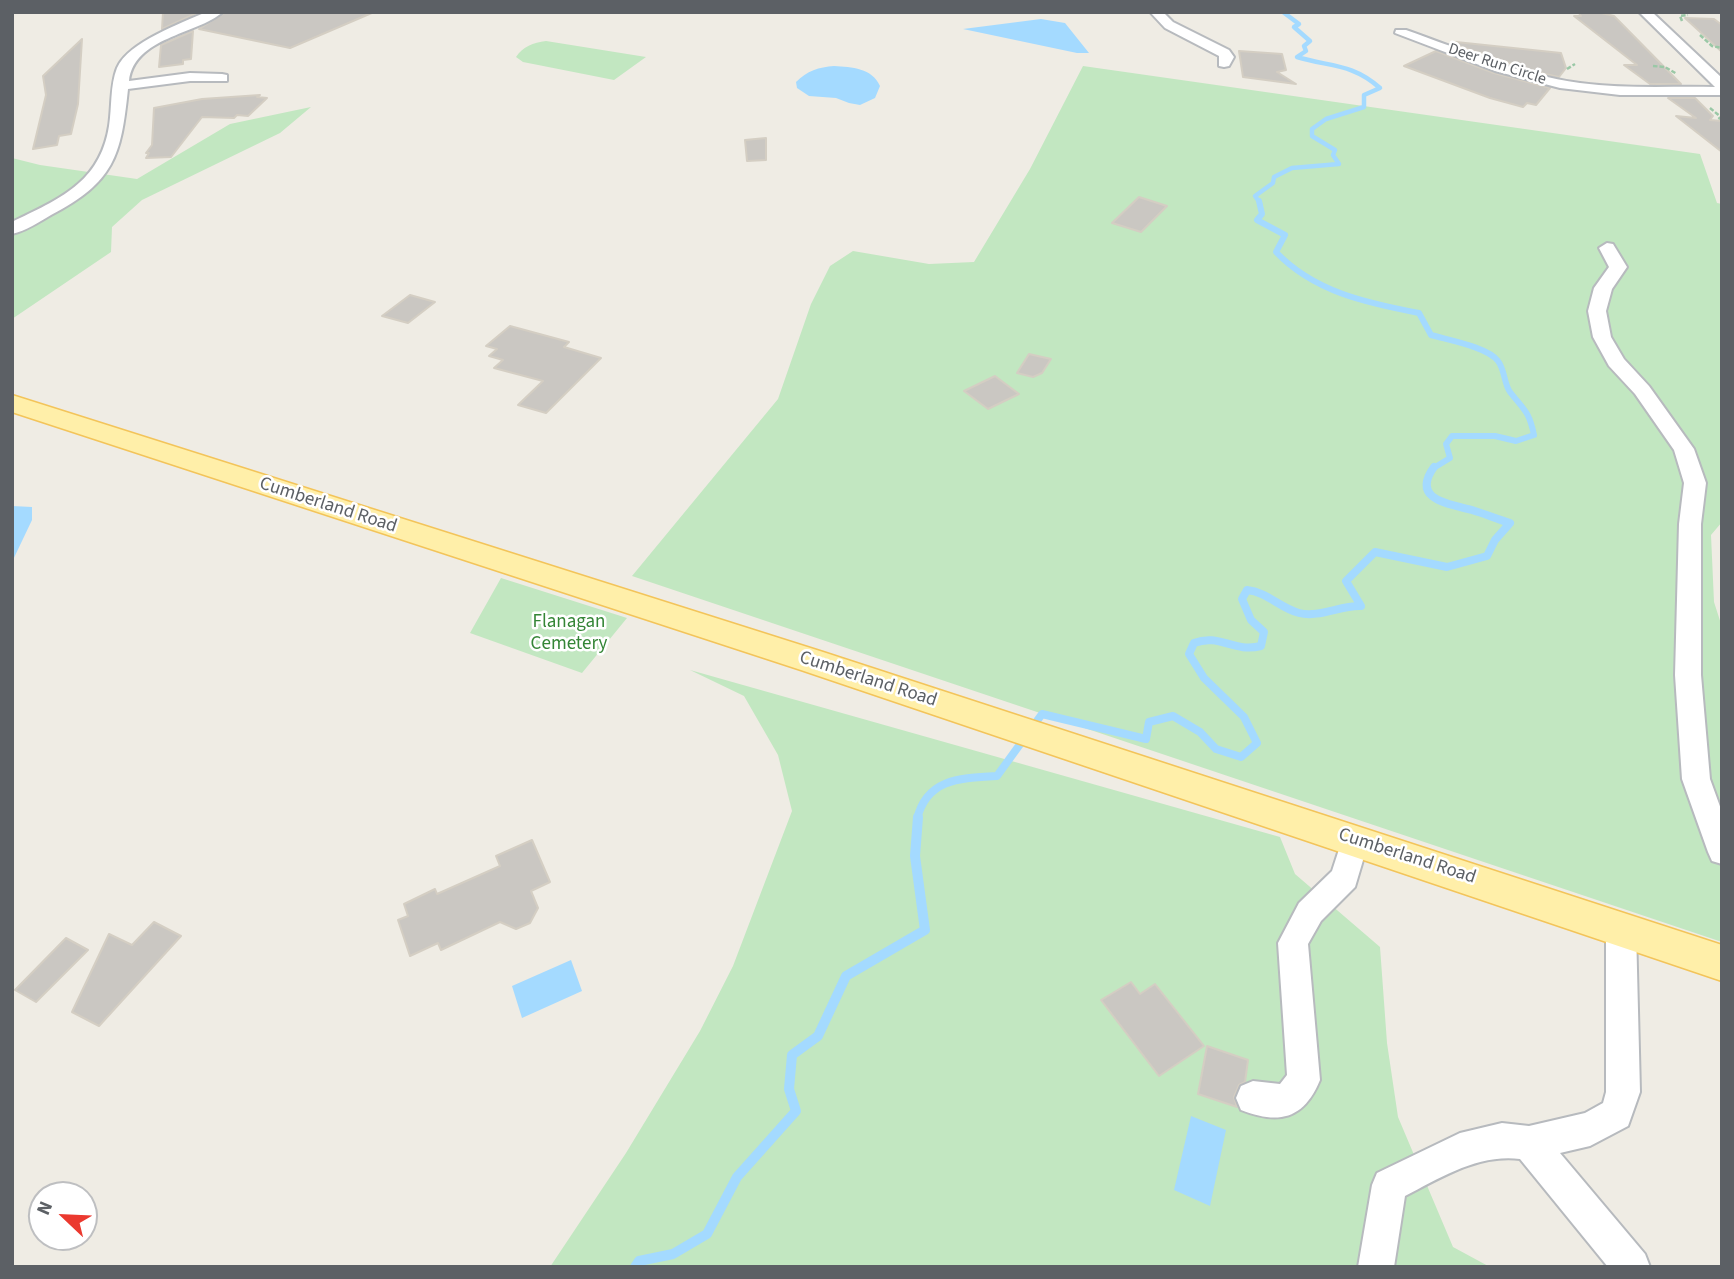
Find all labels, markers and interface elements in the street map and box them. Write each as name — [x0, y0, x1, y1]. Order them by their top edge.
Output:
street label: Deer Run Circle — [1446, 40, 1548, 90]
street label: Cumberland Road — [256, 473, 400, 539]
park label: Flanagan Cemetery — [531, 612, 607, 656]
street label: Cumberland Road — [796, 647, 940, 713]
street label: Cumberland Road — [1335, 824, 1479, 890]
north arrow — [28, 1181, 98, 1251]
text: N — [30, 1197, 60, 1219]

